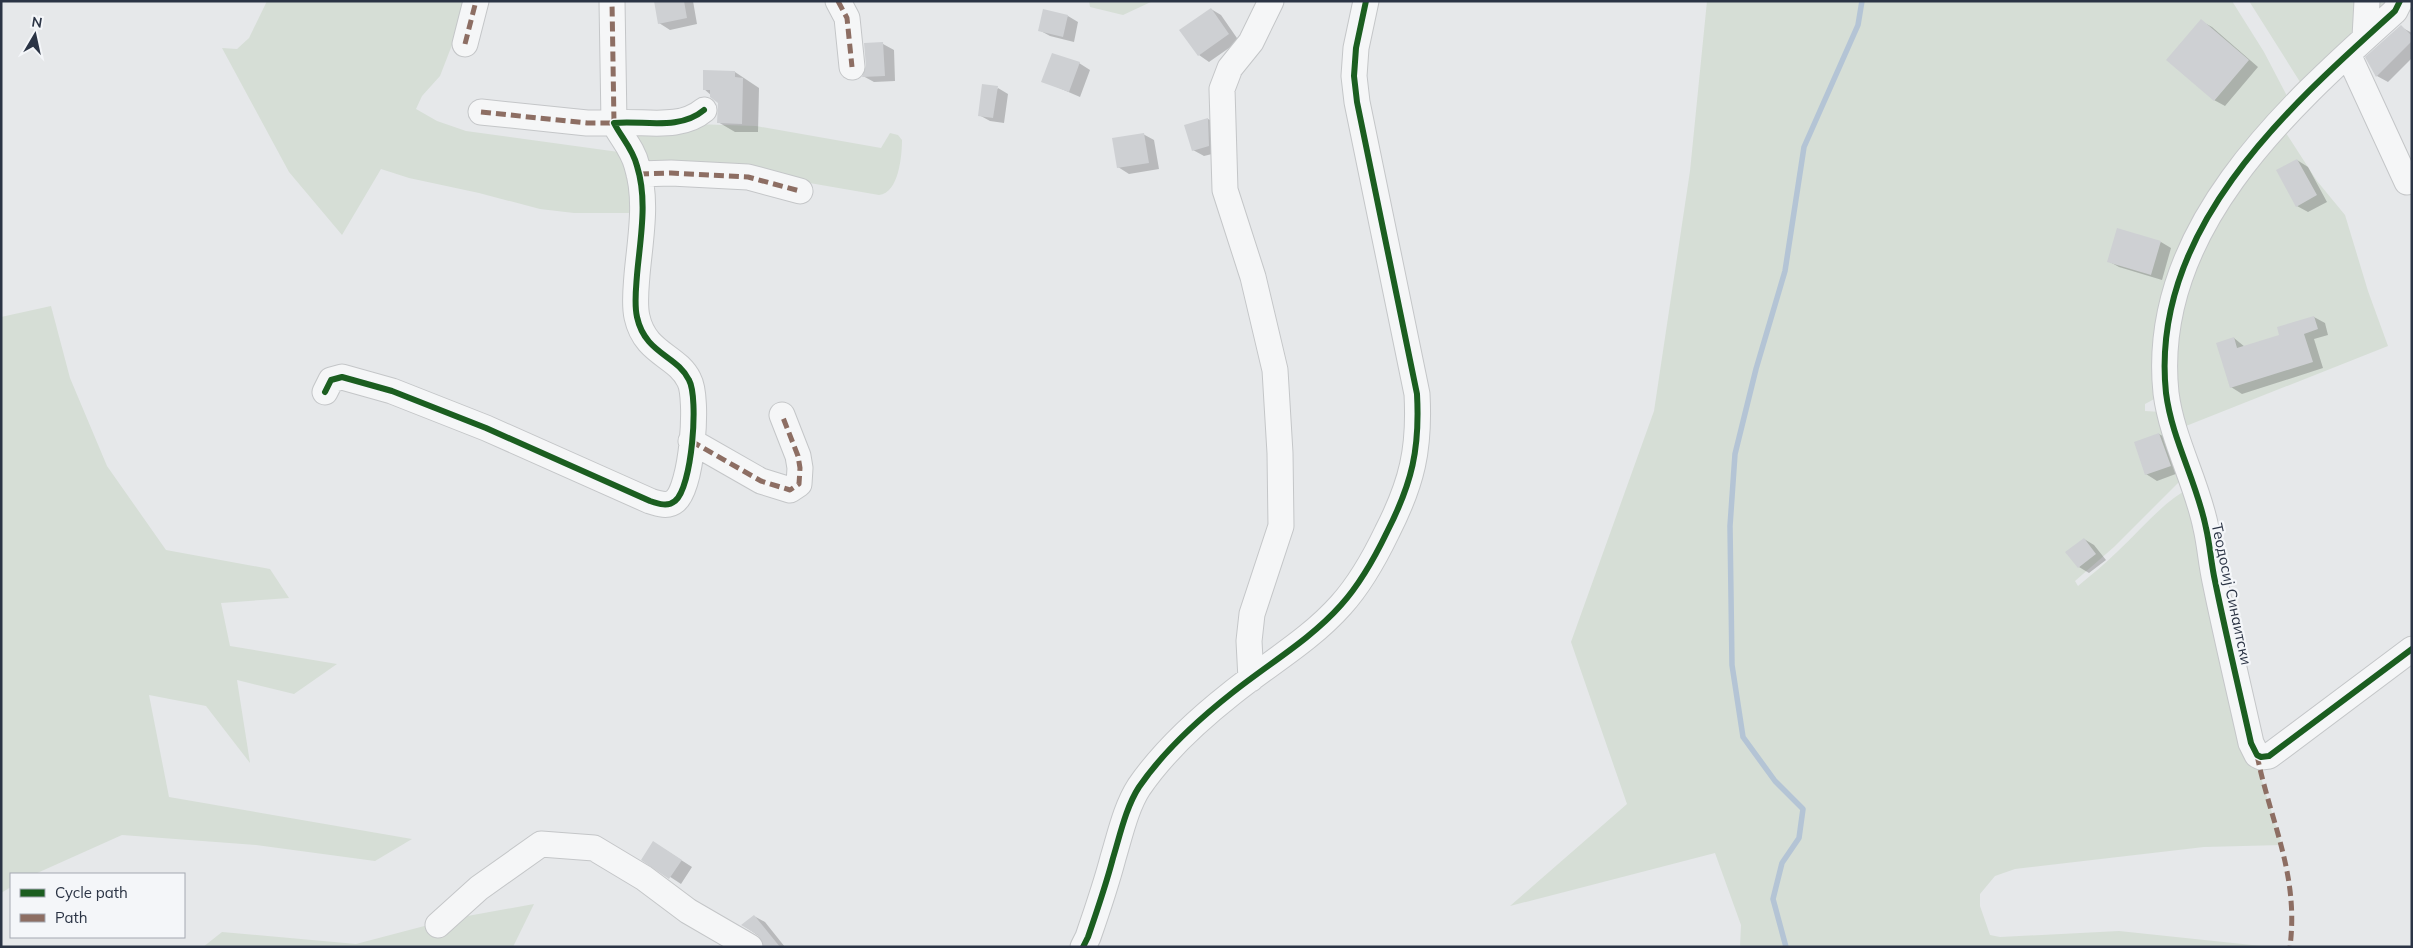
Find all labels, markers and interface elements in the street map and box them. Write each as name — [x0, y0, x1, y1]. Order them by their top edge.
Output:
north arrow — [10, 10, 60, 60]
text: N — [30, 12, 44, 32]
street label: Теодосиј Синаитски — [2208, 521, 2256, 667]
legend — [10, 873, 185, 938]
text: Cycle path — [55, 883, 128, 902]
text: Path — [55, 908, 87, 927]

